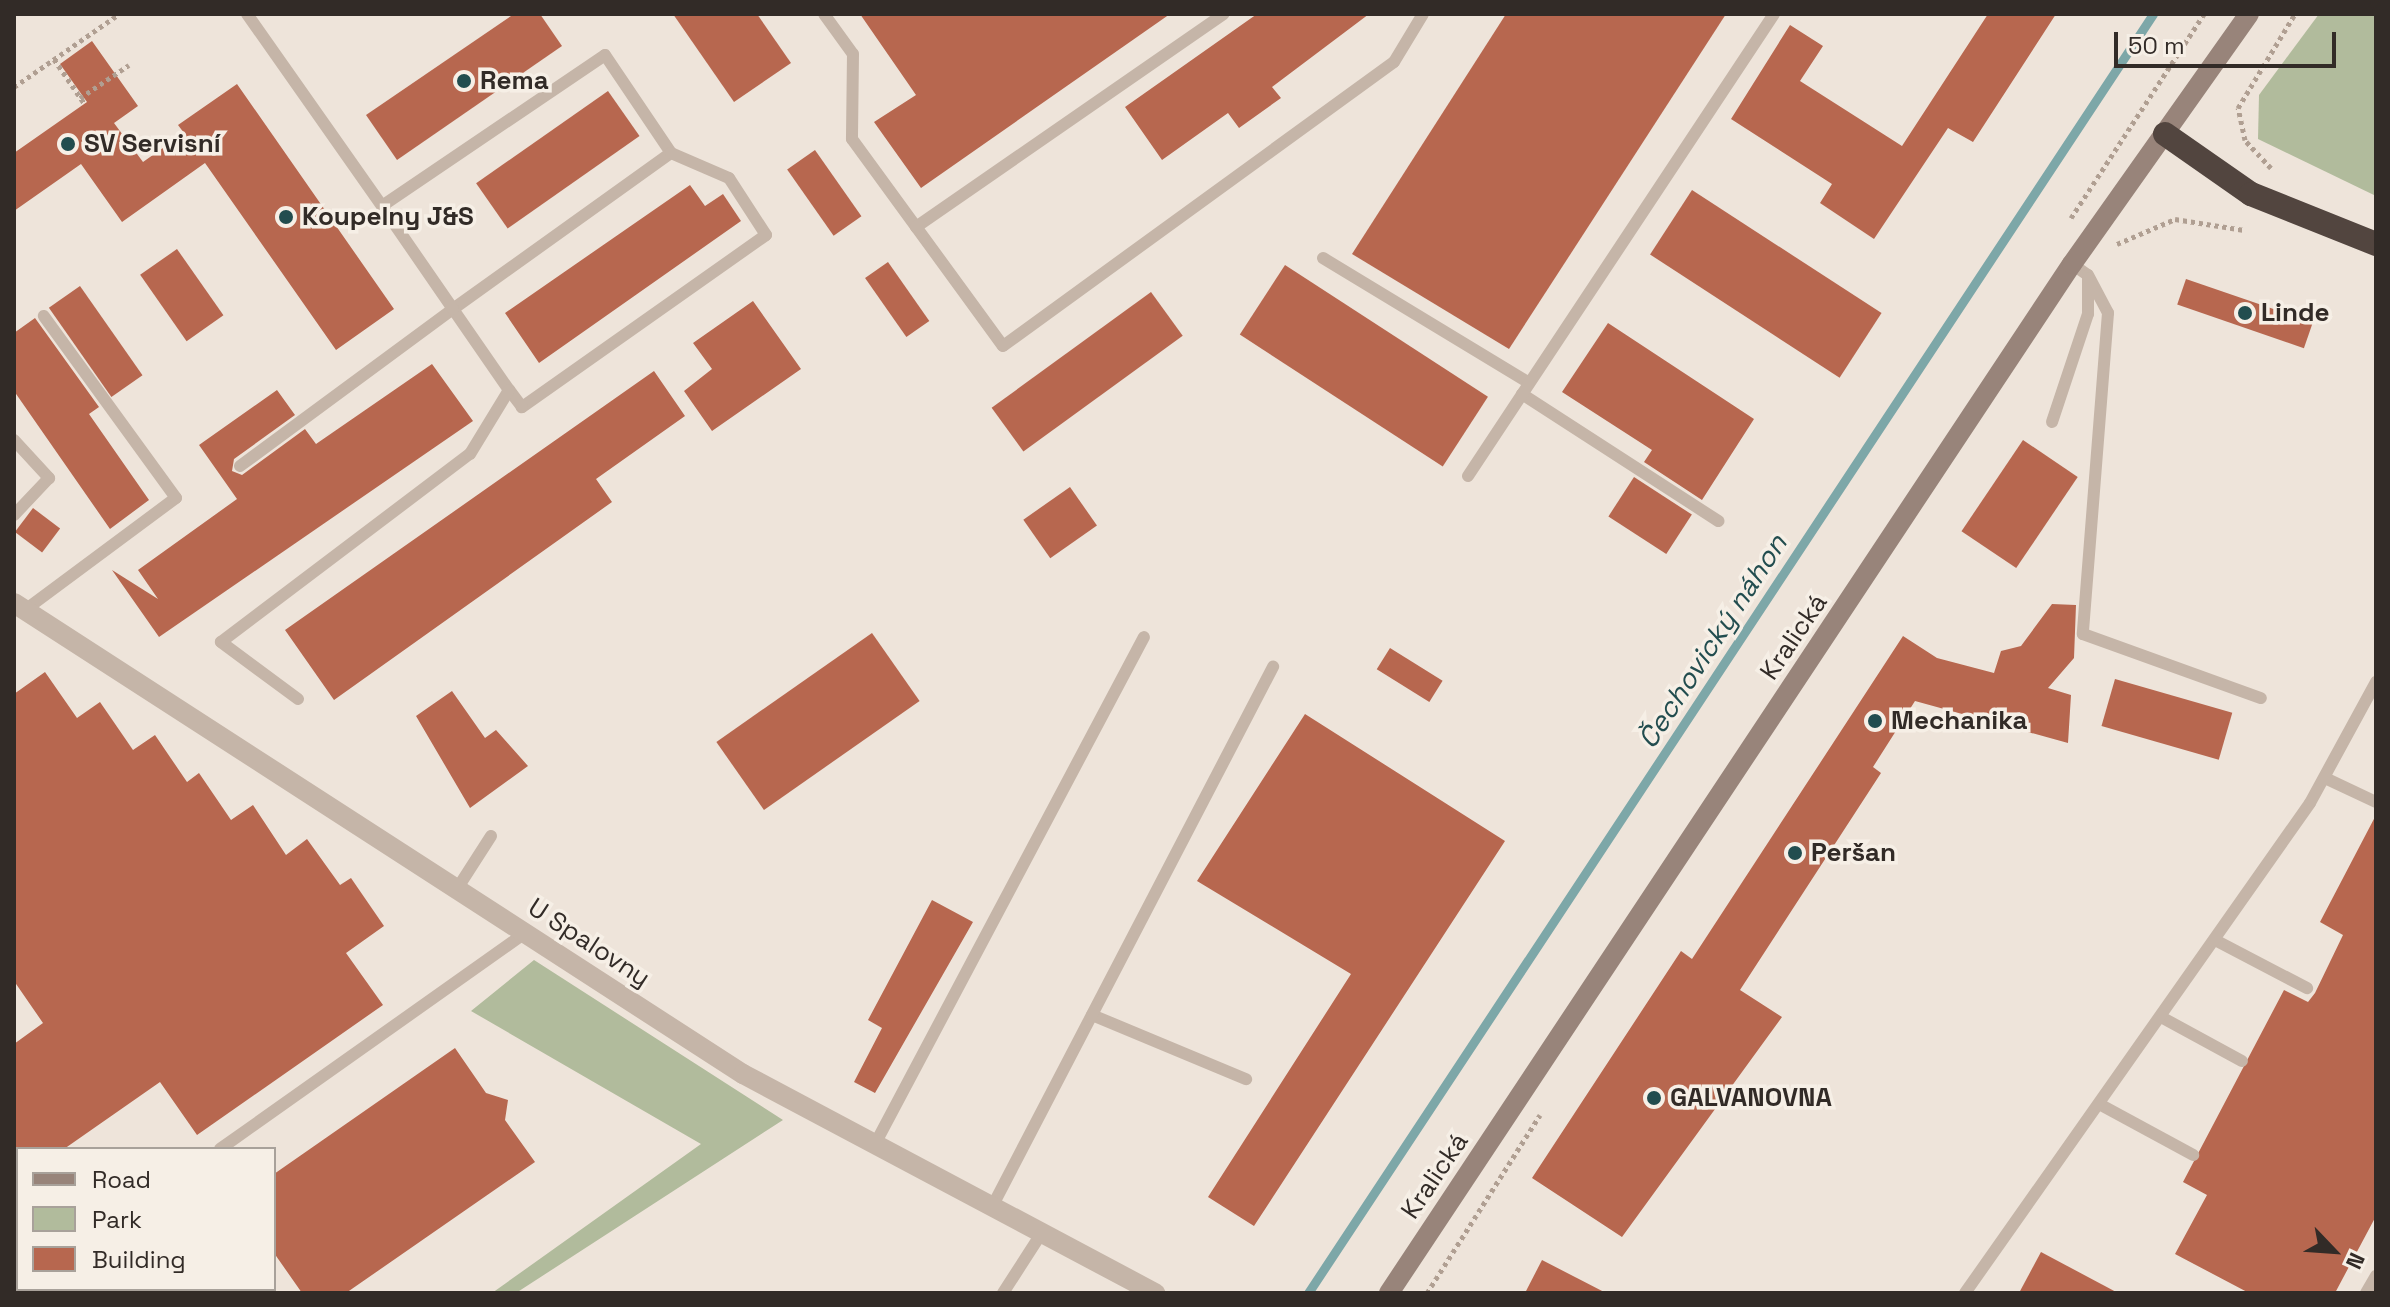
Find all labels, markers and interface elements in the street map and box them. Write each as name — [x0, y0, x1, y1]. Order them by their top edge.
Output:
scale bar — [2118, 16, 2340, 66]
text: 50 m — [2128, 30, 2185, 61]
place label: Rema — [480, 65, 549, 97]
marker: Rema — [455, 72, 473, 90]
place label: SV Servisní — [84, 128, 221, 160]
marker: SV Servisní — [59, 135, 77, 153]
place label: Koupelny J&S — [302, 201, 474, 233]
marker: Koupelny J&S — [277, 208, 295, 226]
place label: Linde — [2261, 297, 2330, 329]
marker: Linde — [2236, 304, 2254, 322]
water label: Čechovický náhon — [1630, 528, 1794, 754]
street label: Kralická — [1754, 588, 1834, 686]
place label: Mechanika — [1891, 705, 2028, 737]
marker: Mechanika — [1866, 712, 1884, 730]
place label: Peršan — [1811, 837, 1896, 869]
marker: Peršan — [1786, 844, 1804, 862]
street label: U Spalovny — [522, 892, 656, 994]
place label: GALVANOVNA — [1670, 1082, 1832, 1114]
marker: GALVANOVNA — [1645, 1089, 1663, 1107]
street label: Kralická — [1395, 1127, 1475, 1225]
legend — [16, 1147, 276, 1291]
text: Road — [92, 1164, 151, 1195]
text: Park — [92, 1204, 142, 1235]
north arrow — [2294, 1211, 2374, 1291]
text: Building — [92, 1244, 186, 1275]
text: N — [2340, 1249, 2372, 1274]

